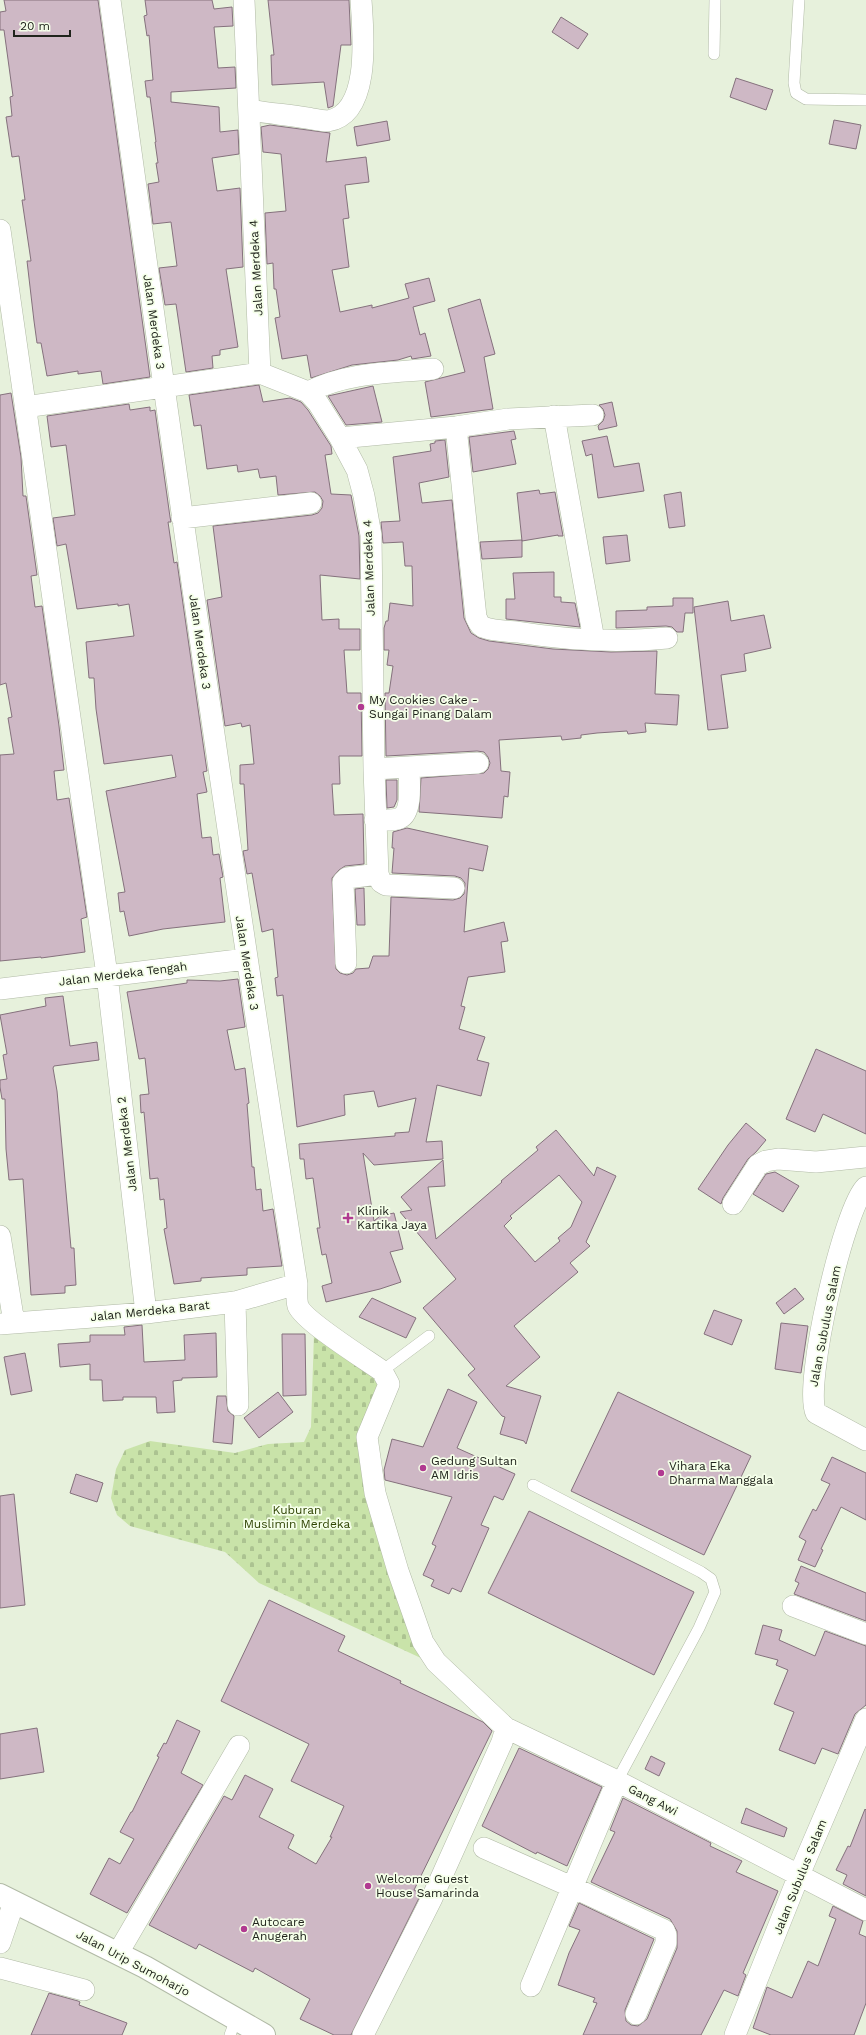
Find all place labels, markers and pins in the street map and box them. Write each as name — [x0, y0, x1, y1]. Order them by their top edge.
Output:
place label: My Cookies Cake - Sungai Pinang Dalam — [369, 693, 492, 721]
marker: My Cookies Cake - Sungai Pinang Dalam — [356, 702, 366, 712]
place label: Klinik Kartika Jaya — [357, 1204, 427, 1232]
marker: Klinik Kartika Jaya — [342, 1212, 354, 1224]
place label: Gedung Sultan AM Idris — [431, 1454, 517, 1482]
place label: Vihara Eka Dharma Manggala — [669, 1459, 773, 1487]
marker: Gedung Sultan AM Idris — [418, 1463, 428, 1473]
marker: Vihara Eka Dharma Manggala — [656, 1468, 666, 1478]
place label: Welcome Guest House Samarinda — [376, 1872, 479, 1900]
marker: Welcome Guest House Samarinda — [363, 1881, 373, 1891]
place label: Autocare Anugerah — [252, 1915, 307, 1943]
marker: Autocare Anugerah — [239, 1924, 249, 1934]

